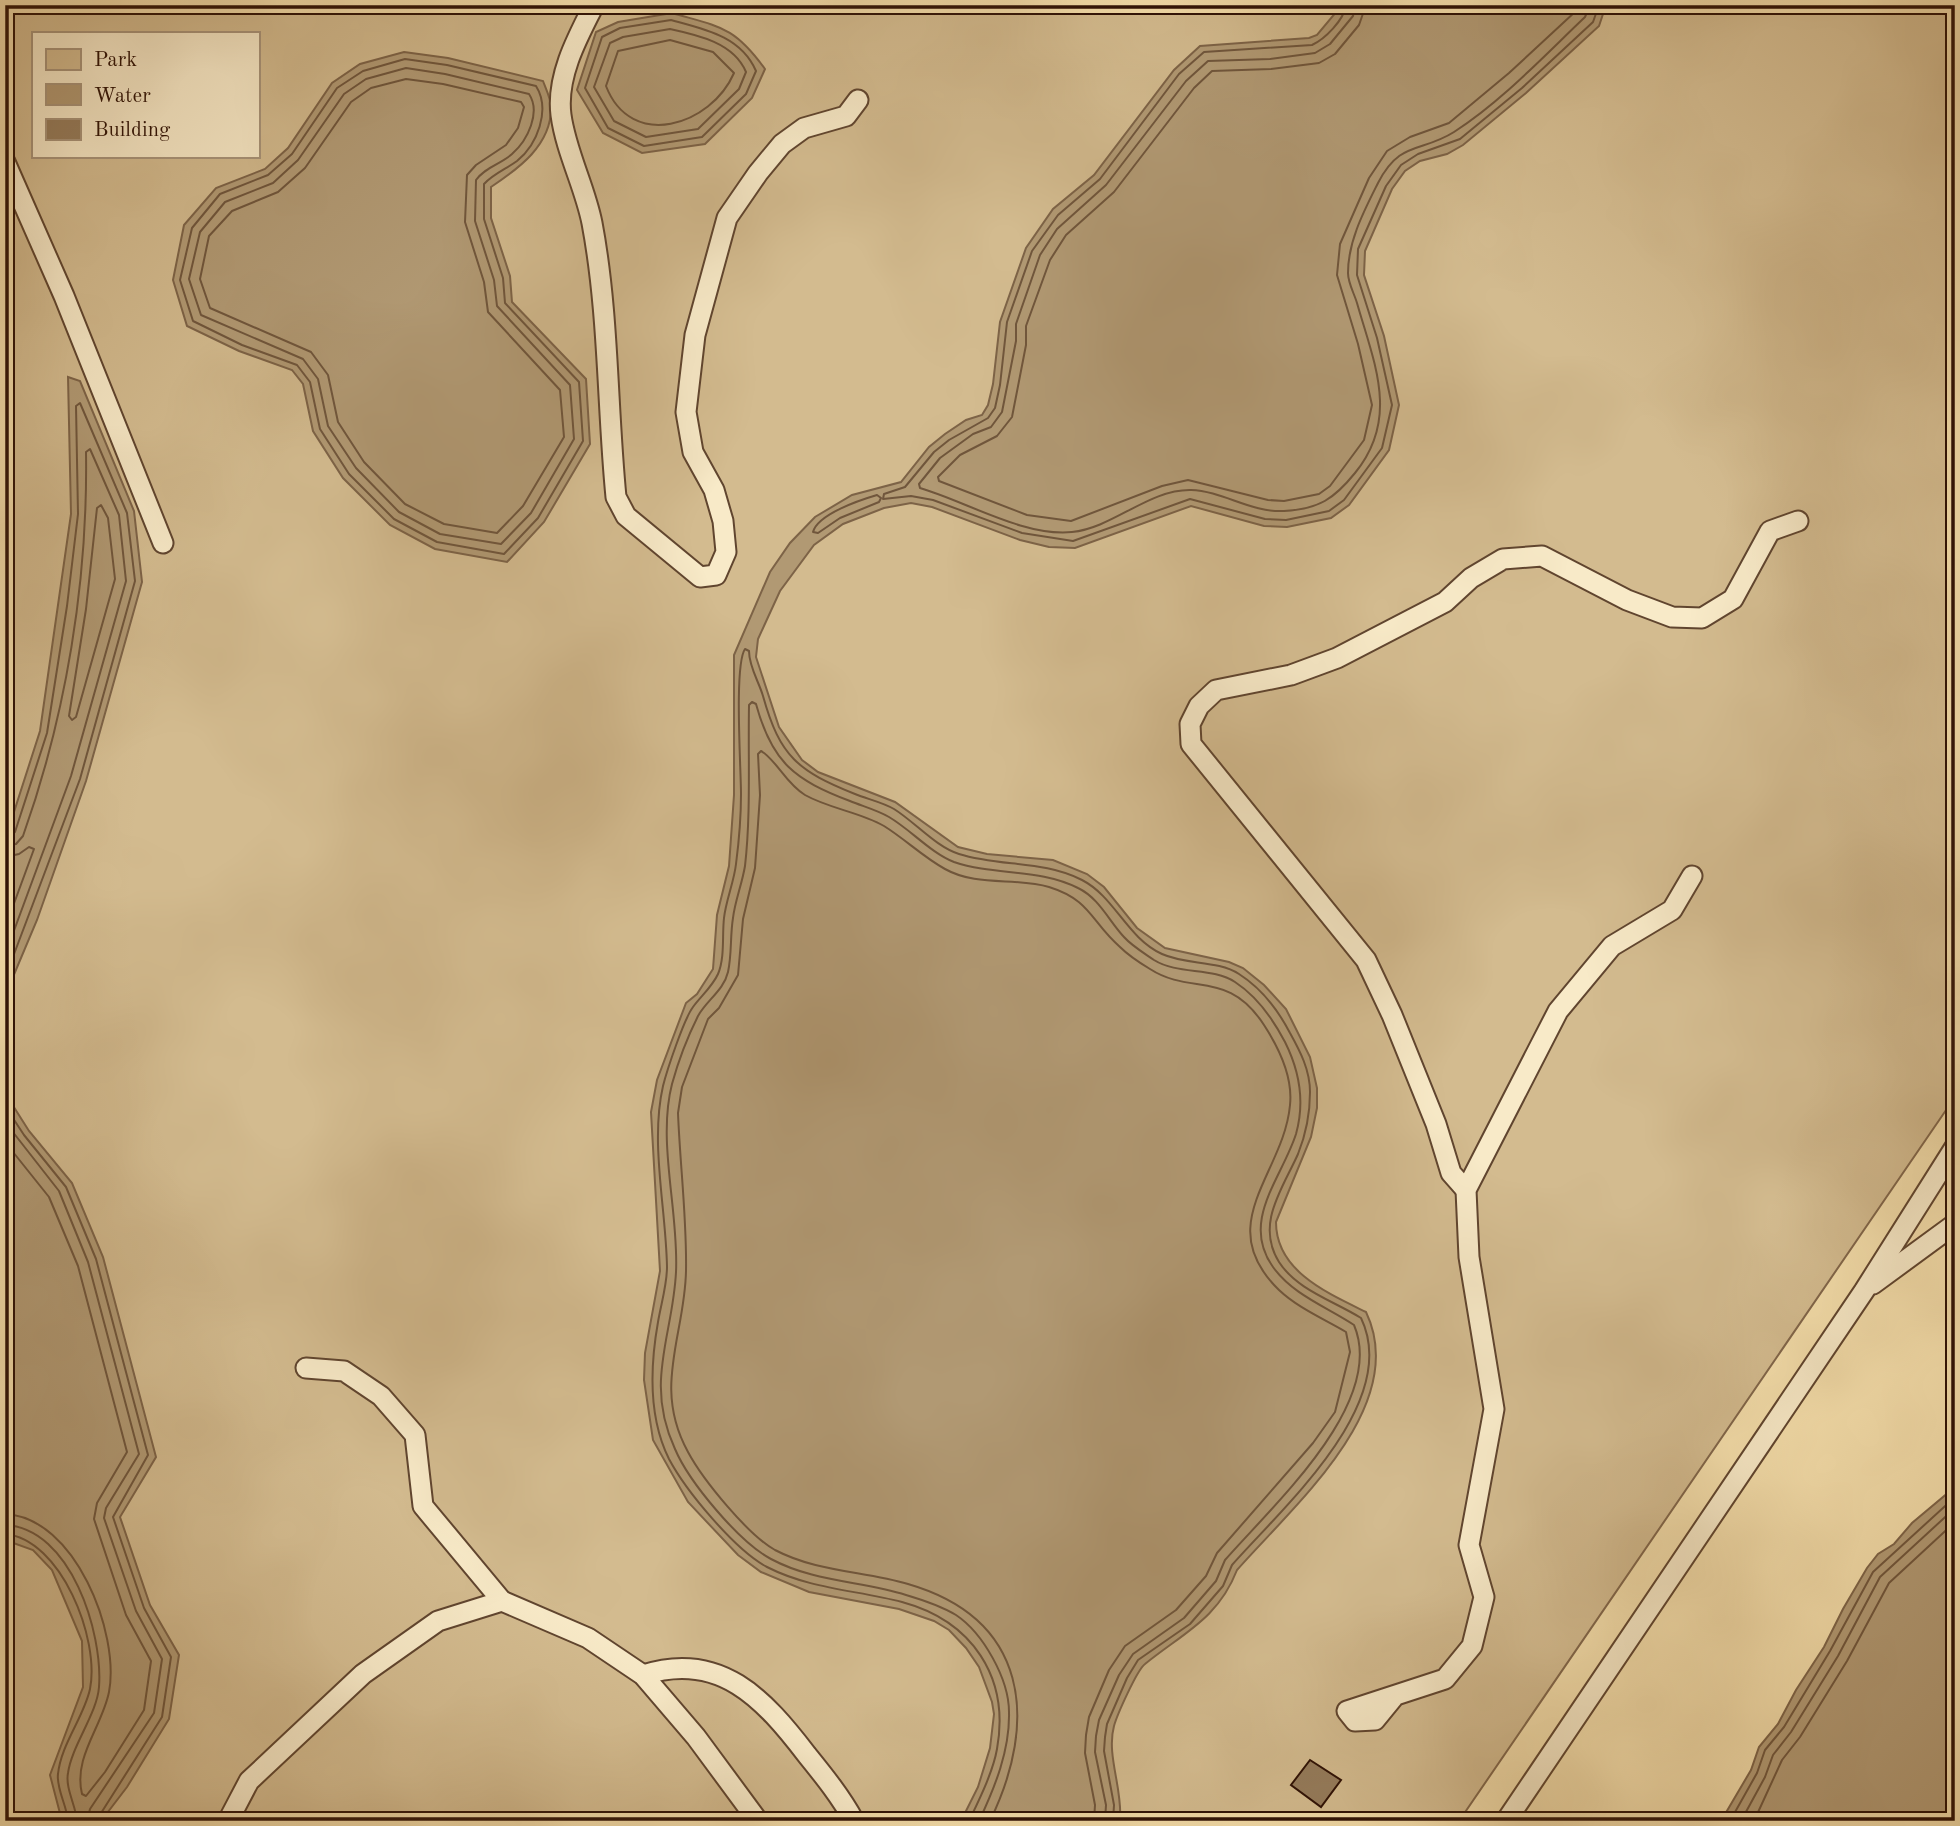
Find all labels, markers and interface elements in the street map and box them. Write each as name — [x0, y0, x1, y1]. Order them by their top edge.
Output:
legend — [32, 32, 259, 158]
text: Park — [94, 50, 137, 71]
text: Water — [94, 86, 151, 107]
text: Building — [94, 120, 171, 141]

